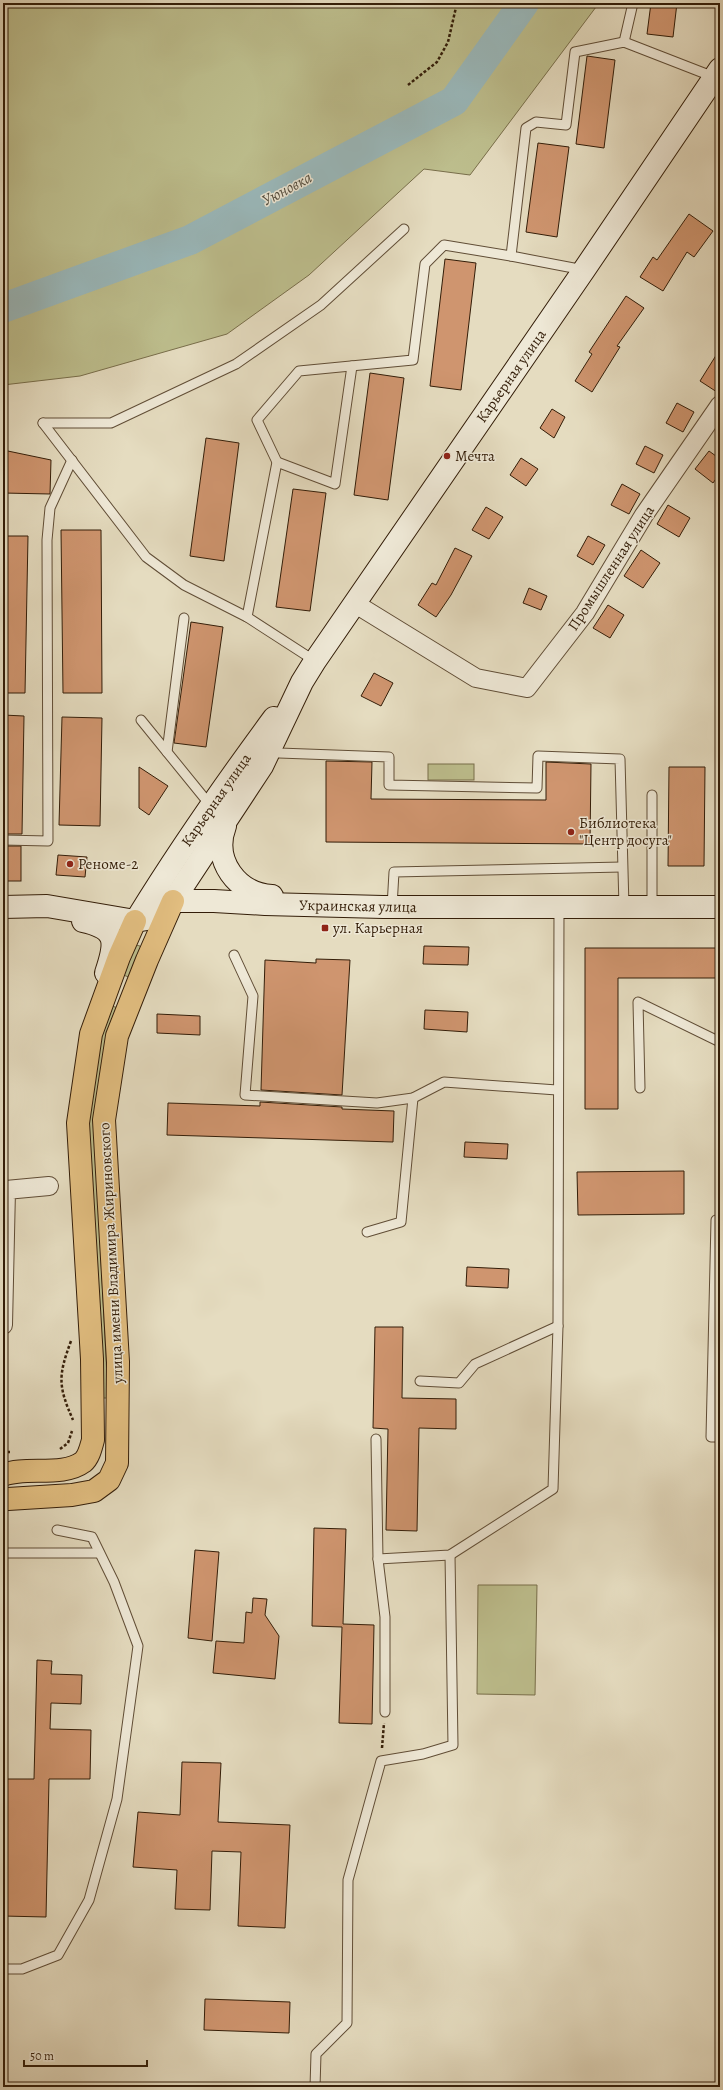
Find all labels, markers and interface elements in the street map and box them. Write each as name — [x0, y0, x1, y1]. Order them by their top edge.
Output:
water label: Уюновка — [258, 167, 316, 211]
street label: Карьерная улица — [471, 325, 551, 427]
place label: Мечта — [455, 446, 495, 466]
marker: Мечта — [442, 451, 452, 461]
street label: Промышленная улица — [563, 501, 659, 635]
street label: Карьерная улица — [176, 749, 256, 851]
place label: Библиотека "Центр досуга" — [579, 813, 672, 850]
marker: Библиотека "Центр досуга" — [566, 827, 576, 837]
place label: Реноме-2 — [78, 854, 138, 874]
marker: Реноме-2 — [65, 859, 75, 869]
street label: Украинская улица — [299, 895, 417, 917]
place label: ул. Карьерная — [332, 918, 423, 938]
marker: ул. Карьерная — [320, 923, 330, 933]
street label: улица имени Владимира Жириновского — [94, 1122, 128, 1385]
scale bar — [24, 2042, 147, 2068]
text: 50 m — [30, 2048, 54, 2064]

